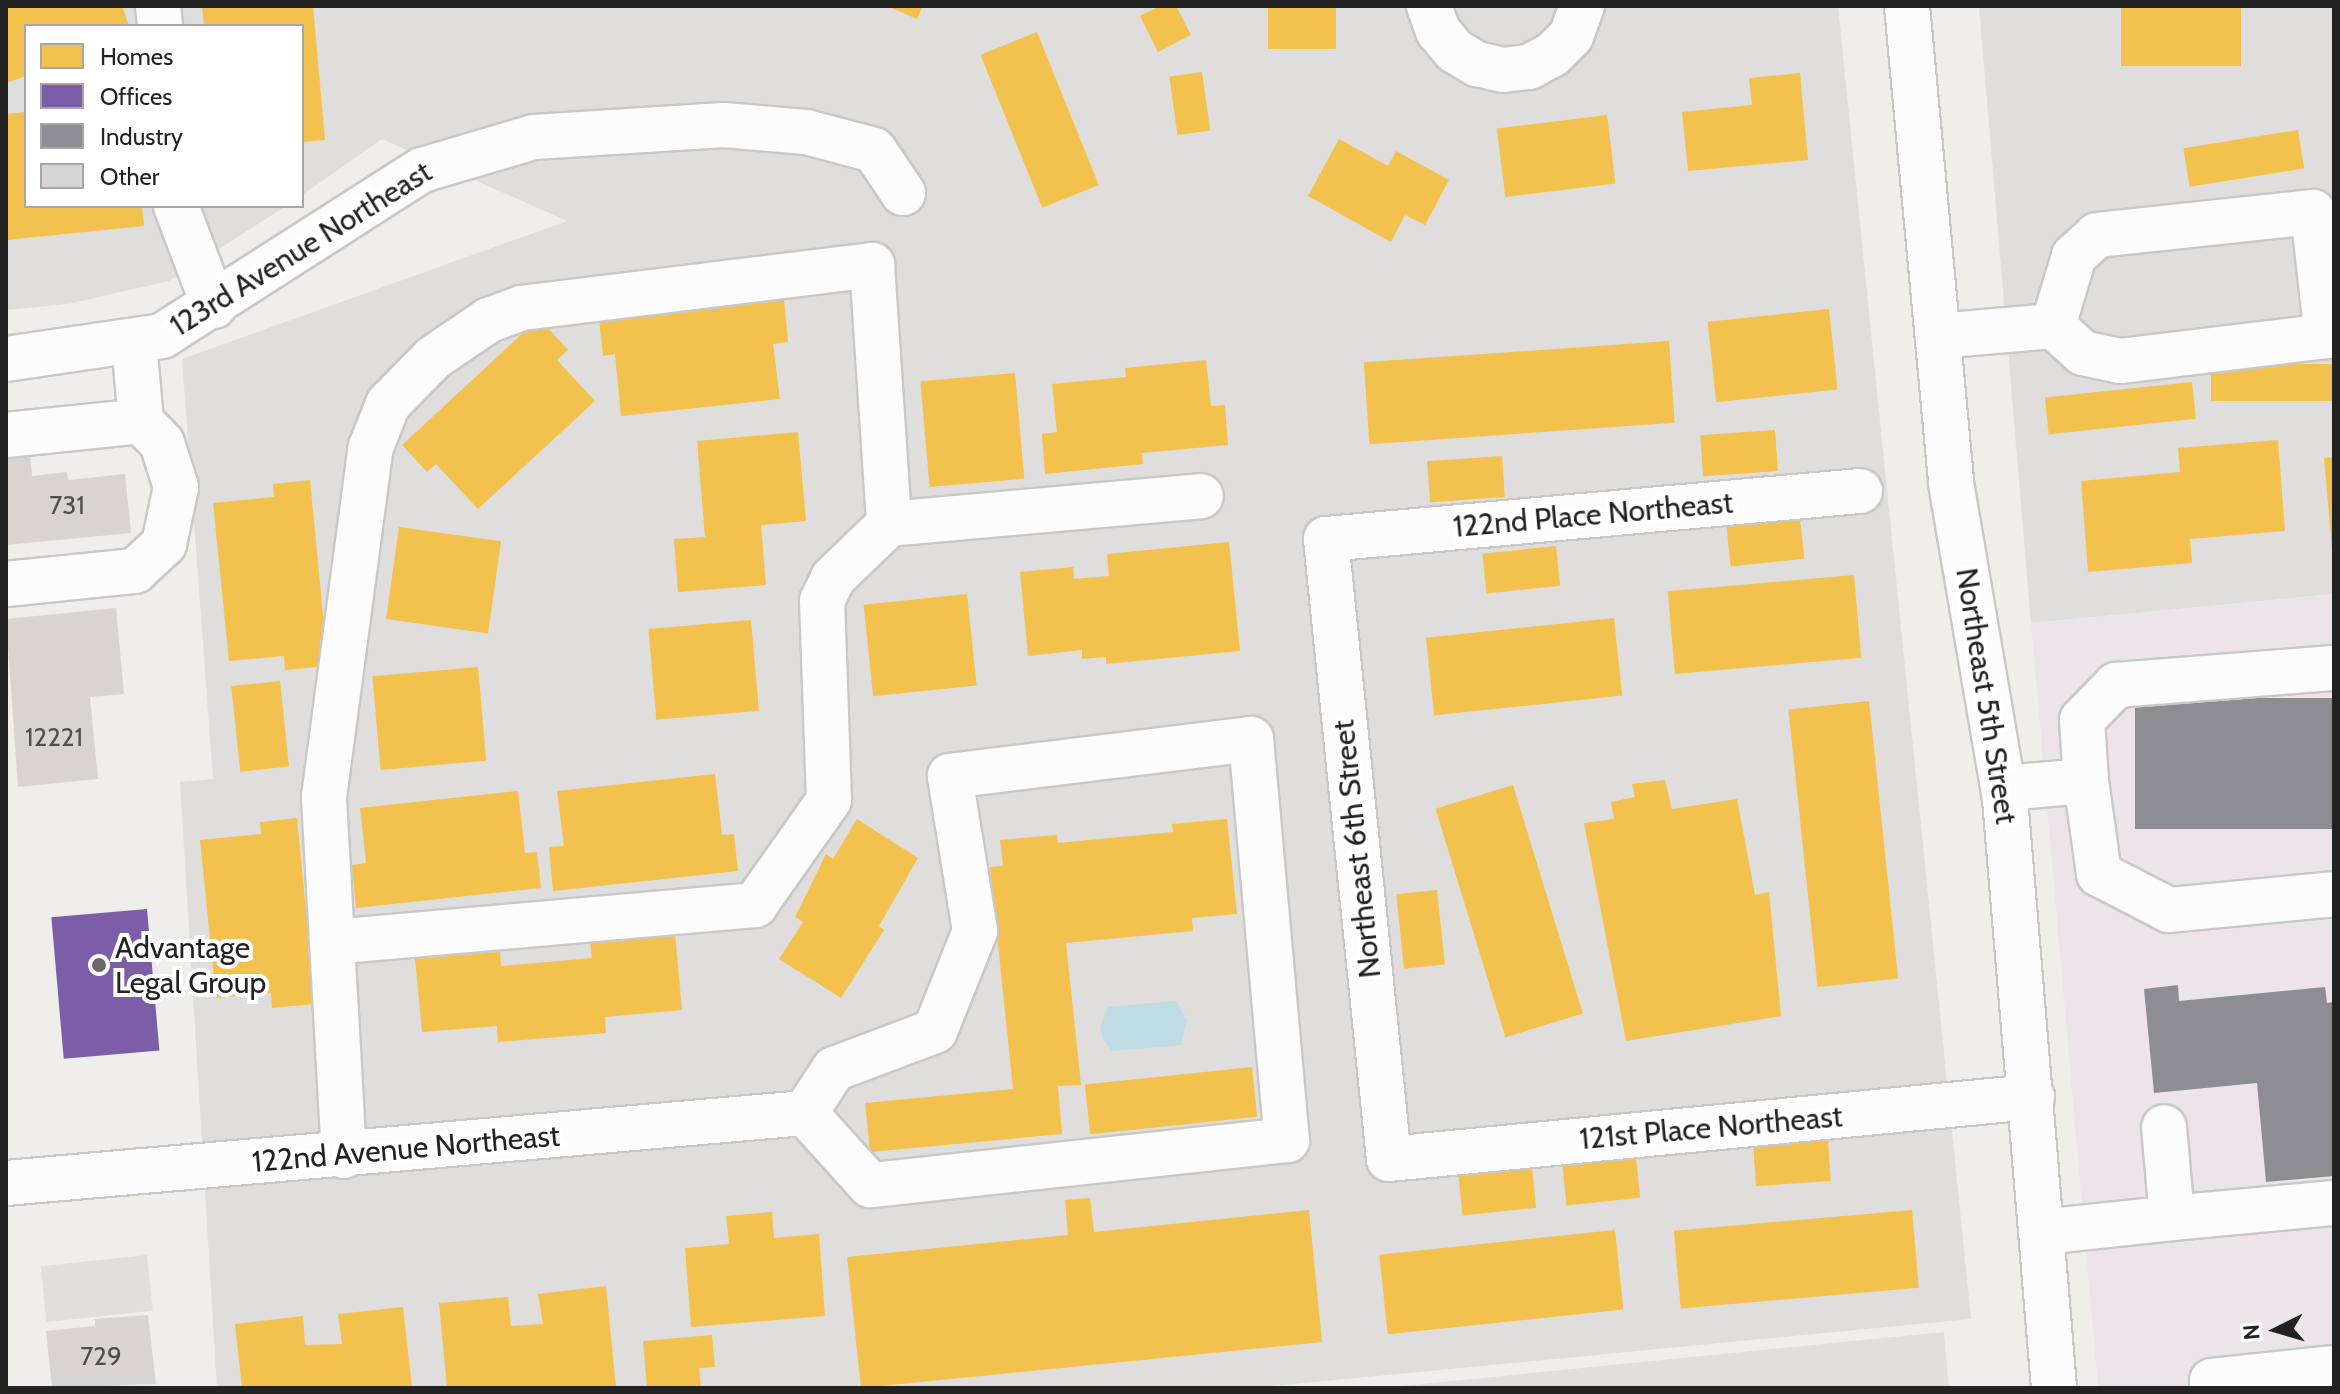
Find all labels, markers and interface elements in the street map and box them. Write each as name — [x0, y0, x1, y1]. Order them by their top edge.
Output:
legend — [24, 24, 304, 208]
text: Homes — [100, 42, 173, 71]
text: Offices — [100, 82, 172, 111]
text: Industry — [100, 122, 183, 151]
street label: 123rd Avenue Northeast — [164, 154, 438, 344]
text: Other — [100, 162, 159, 191]
street label: 122nd Place Northeast — [1452, 485, 1734, 545]
house number: 731 — [49, 490, 85, 522]
street label: Northeast 5th Street — [1948, 566, 2024, 826]
street label: Northeast 6th Street — [1326, 718, 1388, 980]
house number: 12221 — [25, 722, 83, 754]
place label: Advantage Legal Group — [115, 930, 266, 1000]
marker: Advantage Legal Group — [90, 956, 108, 974]
street label: 121st Place Northeast — [1578, 1099, 1844, 1157]
street label: 122nd Avenue Northeast — [251, 1118, 561, 1180]
north arrow — [2236, 1290, 2316, 1370]
text: N — [2237, 1323, 2266, 1341]
house number: 729 — [80, 1341, 122, 1373]

